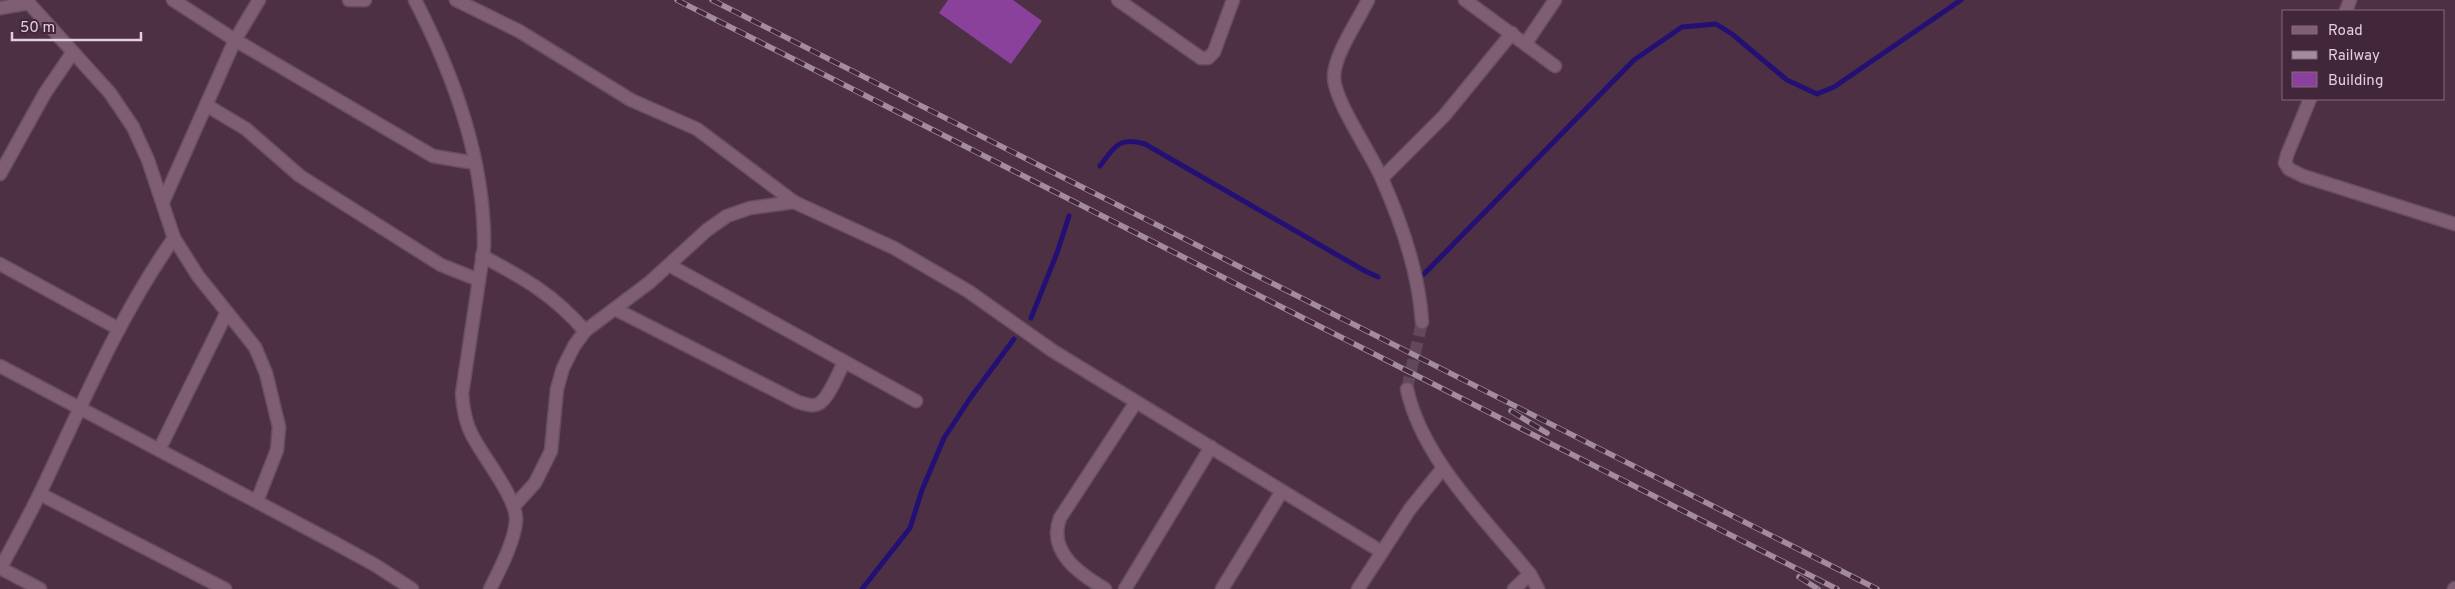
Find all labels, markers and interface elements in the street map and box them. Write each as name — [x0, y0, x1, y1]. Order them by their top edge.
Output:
scale bar — [12, 10, 141, 42]
legend — [2282, 10, 2445, 100]
text: 50 m — [20, 19, 55, 38]
text: Road — [2328, 22, 2363, 41]
text: Railway — [2328, 47, 2380, 66]
text: Building — [2328, 72, 2383, 91]

